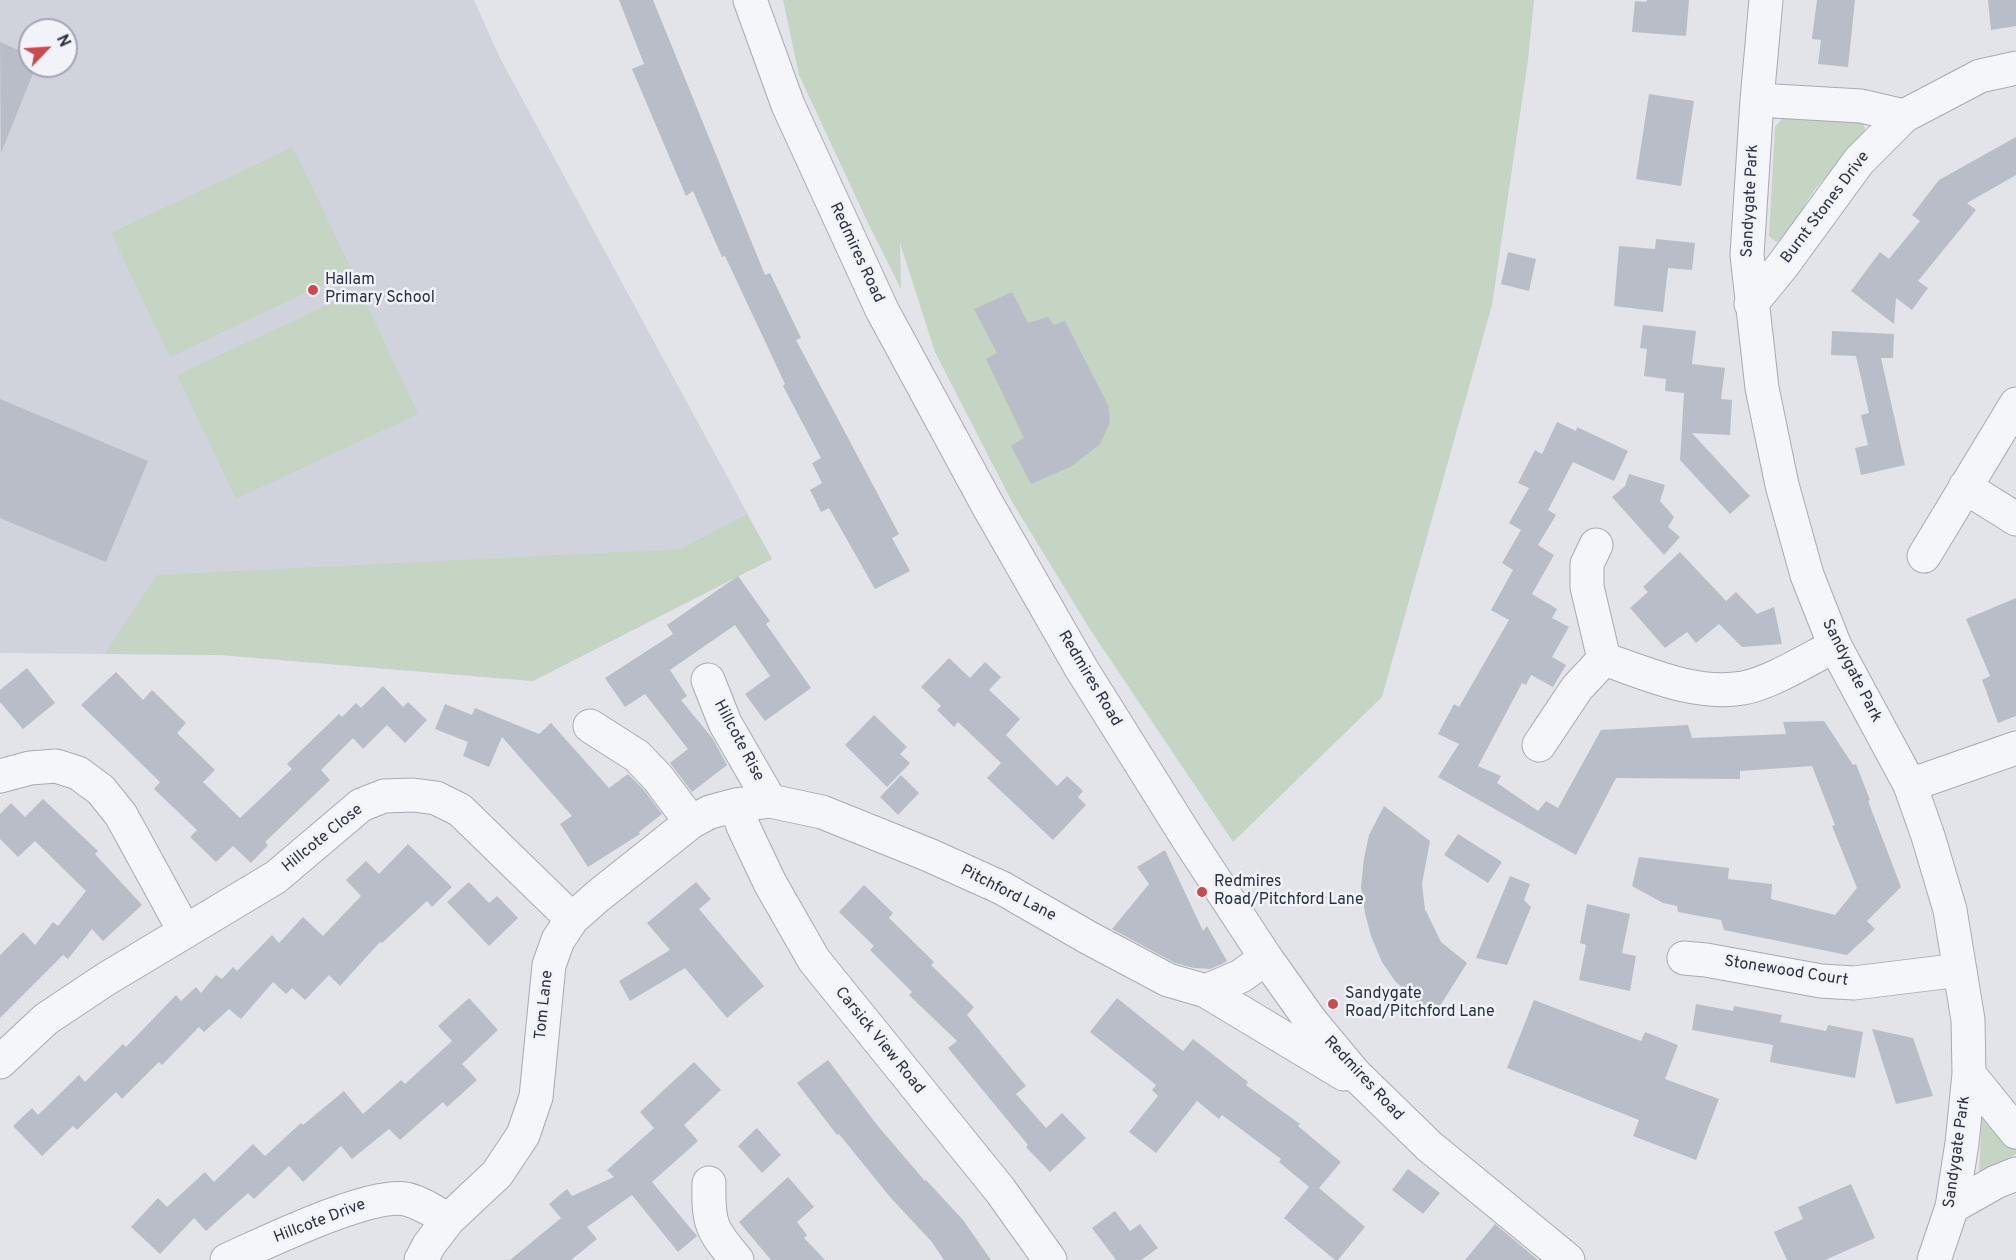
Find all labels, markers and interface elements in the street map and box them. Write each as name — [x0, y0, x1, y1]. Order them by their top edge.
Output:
north arrow — [18, 18, 78, 78]
text: N — [51, 32, 74, 51]
street label: Sandygate Park — [1738, 144, 1764, 258]
street label: Burnt Stones Drive — [1778, 148, 1874, 268]
street label: Redmires Road — [824, 200, 888, 306]
place label: Hallam Primary School — [325, 271, 435, 309]
marker: Hallam Primary School — [306, 283, 320, 297]
street label: Sandygate Park — [1817, 616, 1885, 726]
street label: Redmires Road — [1053, 628, 1125, 730]
street label: Hillcote Rise — [709, 697, 767, 785]
street label: Hillcote Close — [279, 801, 367, 877]
street label: Pitchford Lane — [957, 862, 1059, 926]
place label: Redmires Road/Pitchford Lane — [1214, 873, 1364, 911]
marker: Redmires Road/Pitchford Lane — [1195, 885, 1209, 899]
street label: Stonewood Court — [1723, 953, 1849, 991]
street label: Tom Lane — [532, 969, 558, 1041]
street label: Carsick View Road — [830, 984, 928, 1098]
place label: Sandygate Road/Pitchford Lane — [1345, 985, 1495, 1023]
marker: Sandygate Road/Pitchford Lane — [1326, 997, 1340, 1011]
street label: Redmires Road — [1319, 1033, 1407, 1125]
street label: Sandygate Park — [1941, 1095, 1975, 1209]
street label: Hillcote Drive — [271, 1196, 369, 1248]

